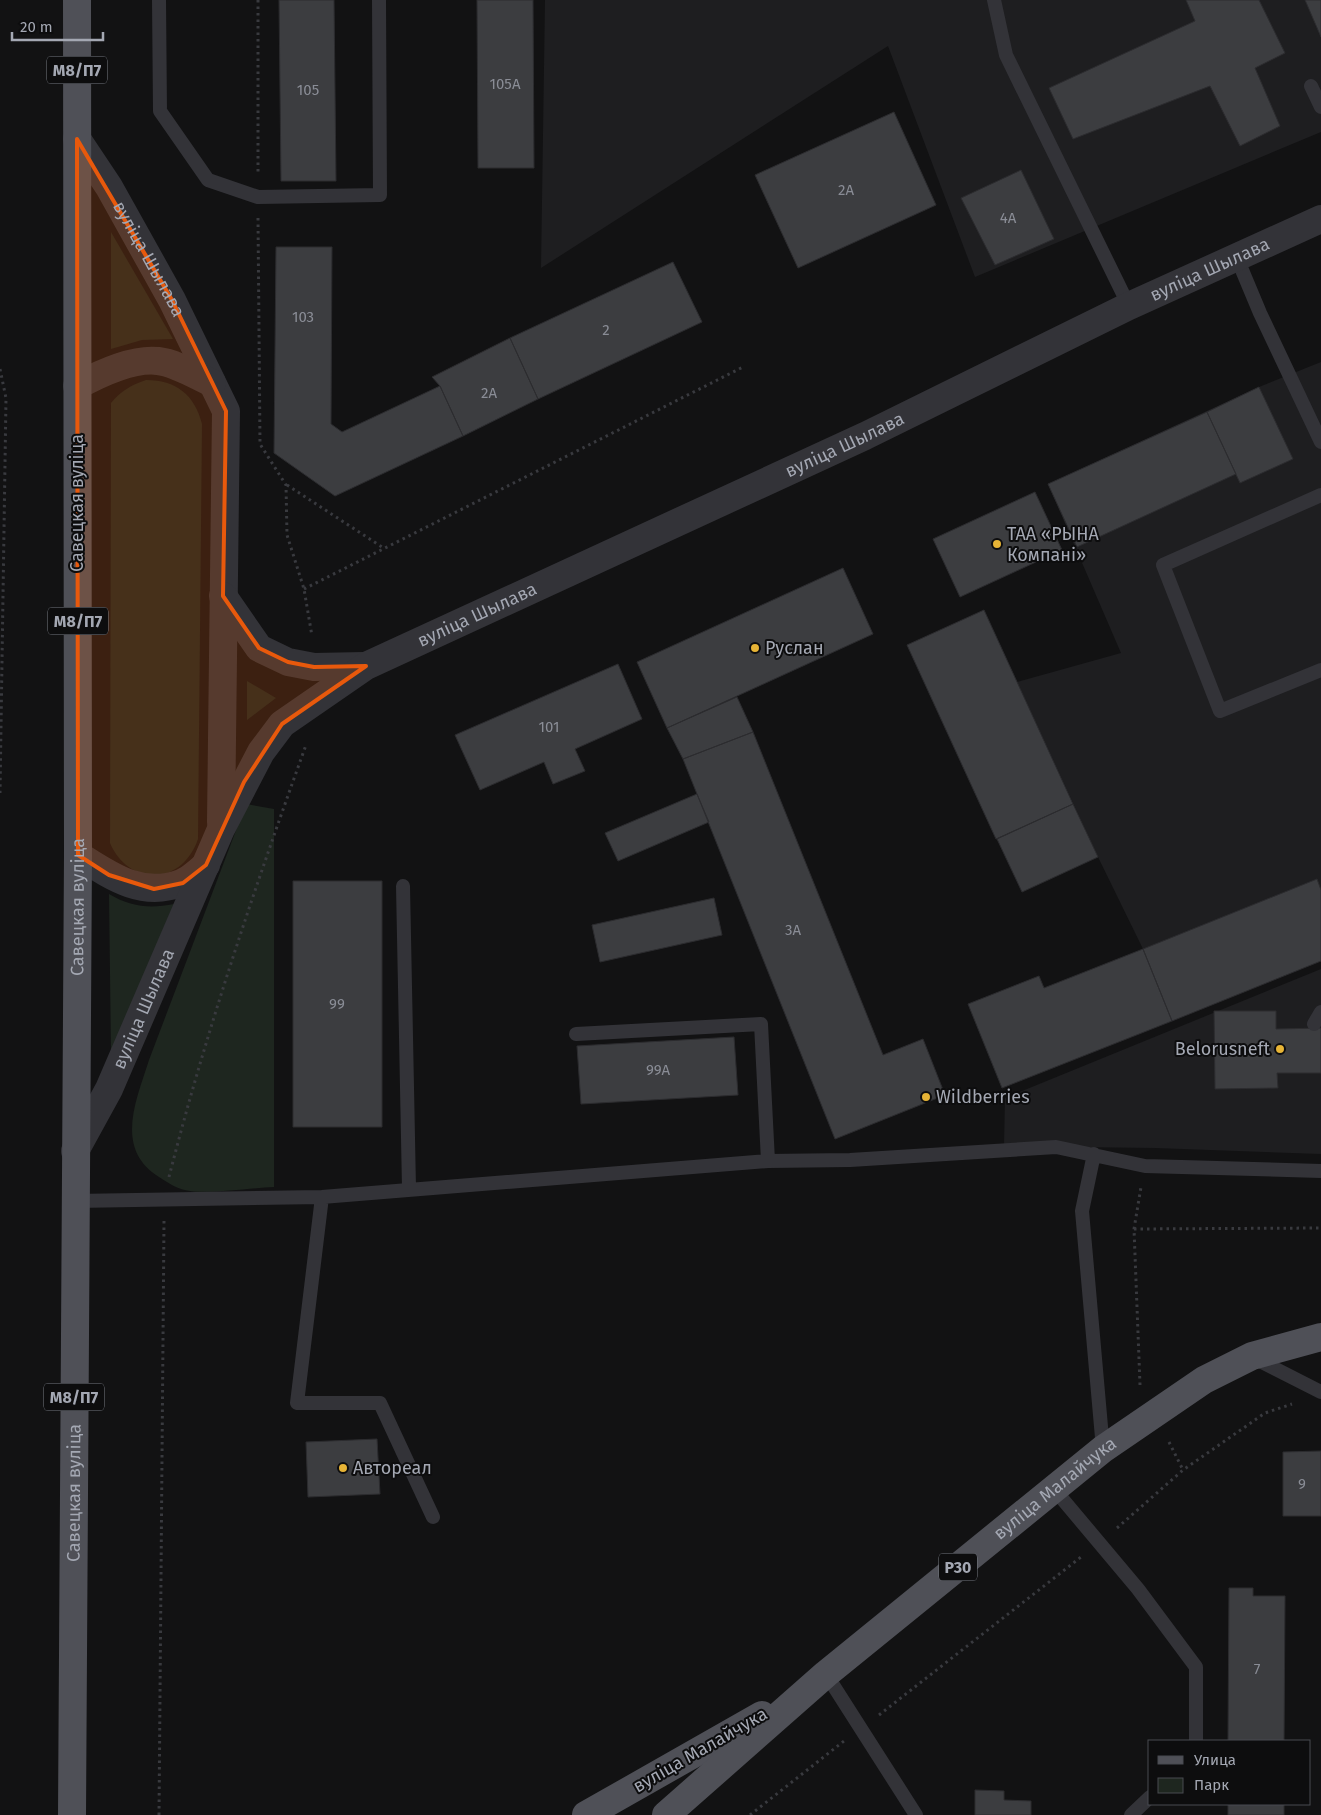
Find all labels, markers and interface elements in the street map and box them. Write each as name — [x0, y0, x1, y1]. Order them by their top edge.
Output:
scale bar — [12, 10, 104, 42]
text: 20 m — [20, 18, 53, 36]
road number: М8/П7 — [47, 56, 107, 84]
house number: 105А — [490, 75, 521, 93]
house number: 105 — [297, 81, 319, 99]
house number: 2А — [838, 181, 854, 199]
street label: вуліца Шылава — [108, 197, 190, 320]
house number: 4А — [1000, 209, 1017, 227]
street label: вуліца Шылава — [1146, 233, 1273, 306]
house number: 103 — [292, 308, 314, 326]
house number: 2 — [602, 321, 610, 339]
house number: 2А — [481, 384, 497, 402]
street label: вуліца Шылава — [782, 407, 908, 482]
street label: Савецкая вуліца — [66, 434, 88, 572]
place label: ТАА «РЫНА Компані» — [1007, 523, 1100, 566]
marker: ТАА «РЫНА Компані» — [991, 538, 1003, 550]
street label: вуліца Шылава — [414, 578, 540, 652]
road number: М8/П7 — [48, 608, 108, 634]
place label: Руслан — [765, 637, 824, 659]
marker: Руслан — [749, 642, 761, 654]
house number: 101 — [539, 718, 560, 736]
street label: Савецкая вуліца — [66, 838, 89, 976]
house number: 3А — [785, 921, 801, 939]
street label: вуліца Шылава — [108, 945, 179, 1072]
house number: 99 — [329, 995, 345, 1013]
place label: Belorusneft — [1175, 1038, 1270, 1060]
marker: Belorusneft — [1274, 1043, 1286, 1055]
house number: 99А — [646, 1061, 670, 1079]
place label: Wildberries — [936, 1086, 1030, 1108]
marker: Wildberries — [920, 1091, 932, 1103]
road number: М8/П7 — [44, 1384, 104, 1410]
street label: Савецкая вуліца — [63, 1424, 85, 1562]
street label: вуліца Малайчука — [989, 1432, 1120, 1545]
place label: Автореал — [353, 1457, 432, 1479]
marker: Автореал — [337, 1462, 349, 1474]
house number: 9 — [1298, 1475, 1306, 1493]
road number: Р30 — [939, 1554, 977, 1580]
house number: 7 — [1254, 1660, 1261, 1678]
street label: вуліца Малайчука — [629, 1703, 771, 1797]
legend — [1148, 1740, 1311, 1805]
text: Улица — [1194, 1751, 1236, 1769]
text: Парк — [1194, 1776, 1229, 1794]

